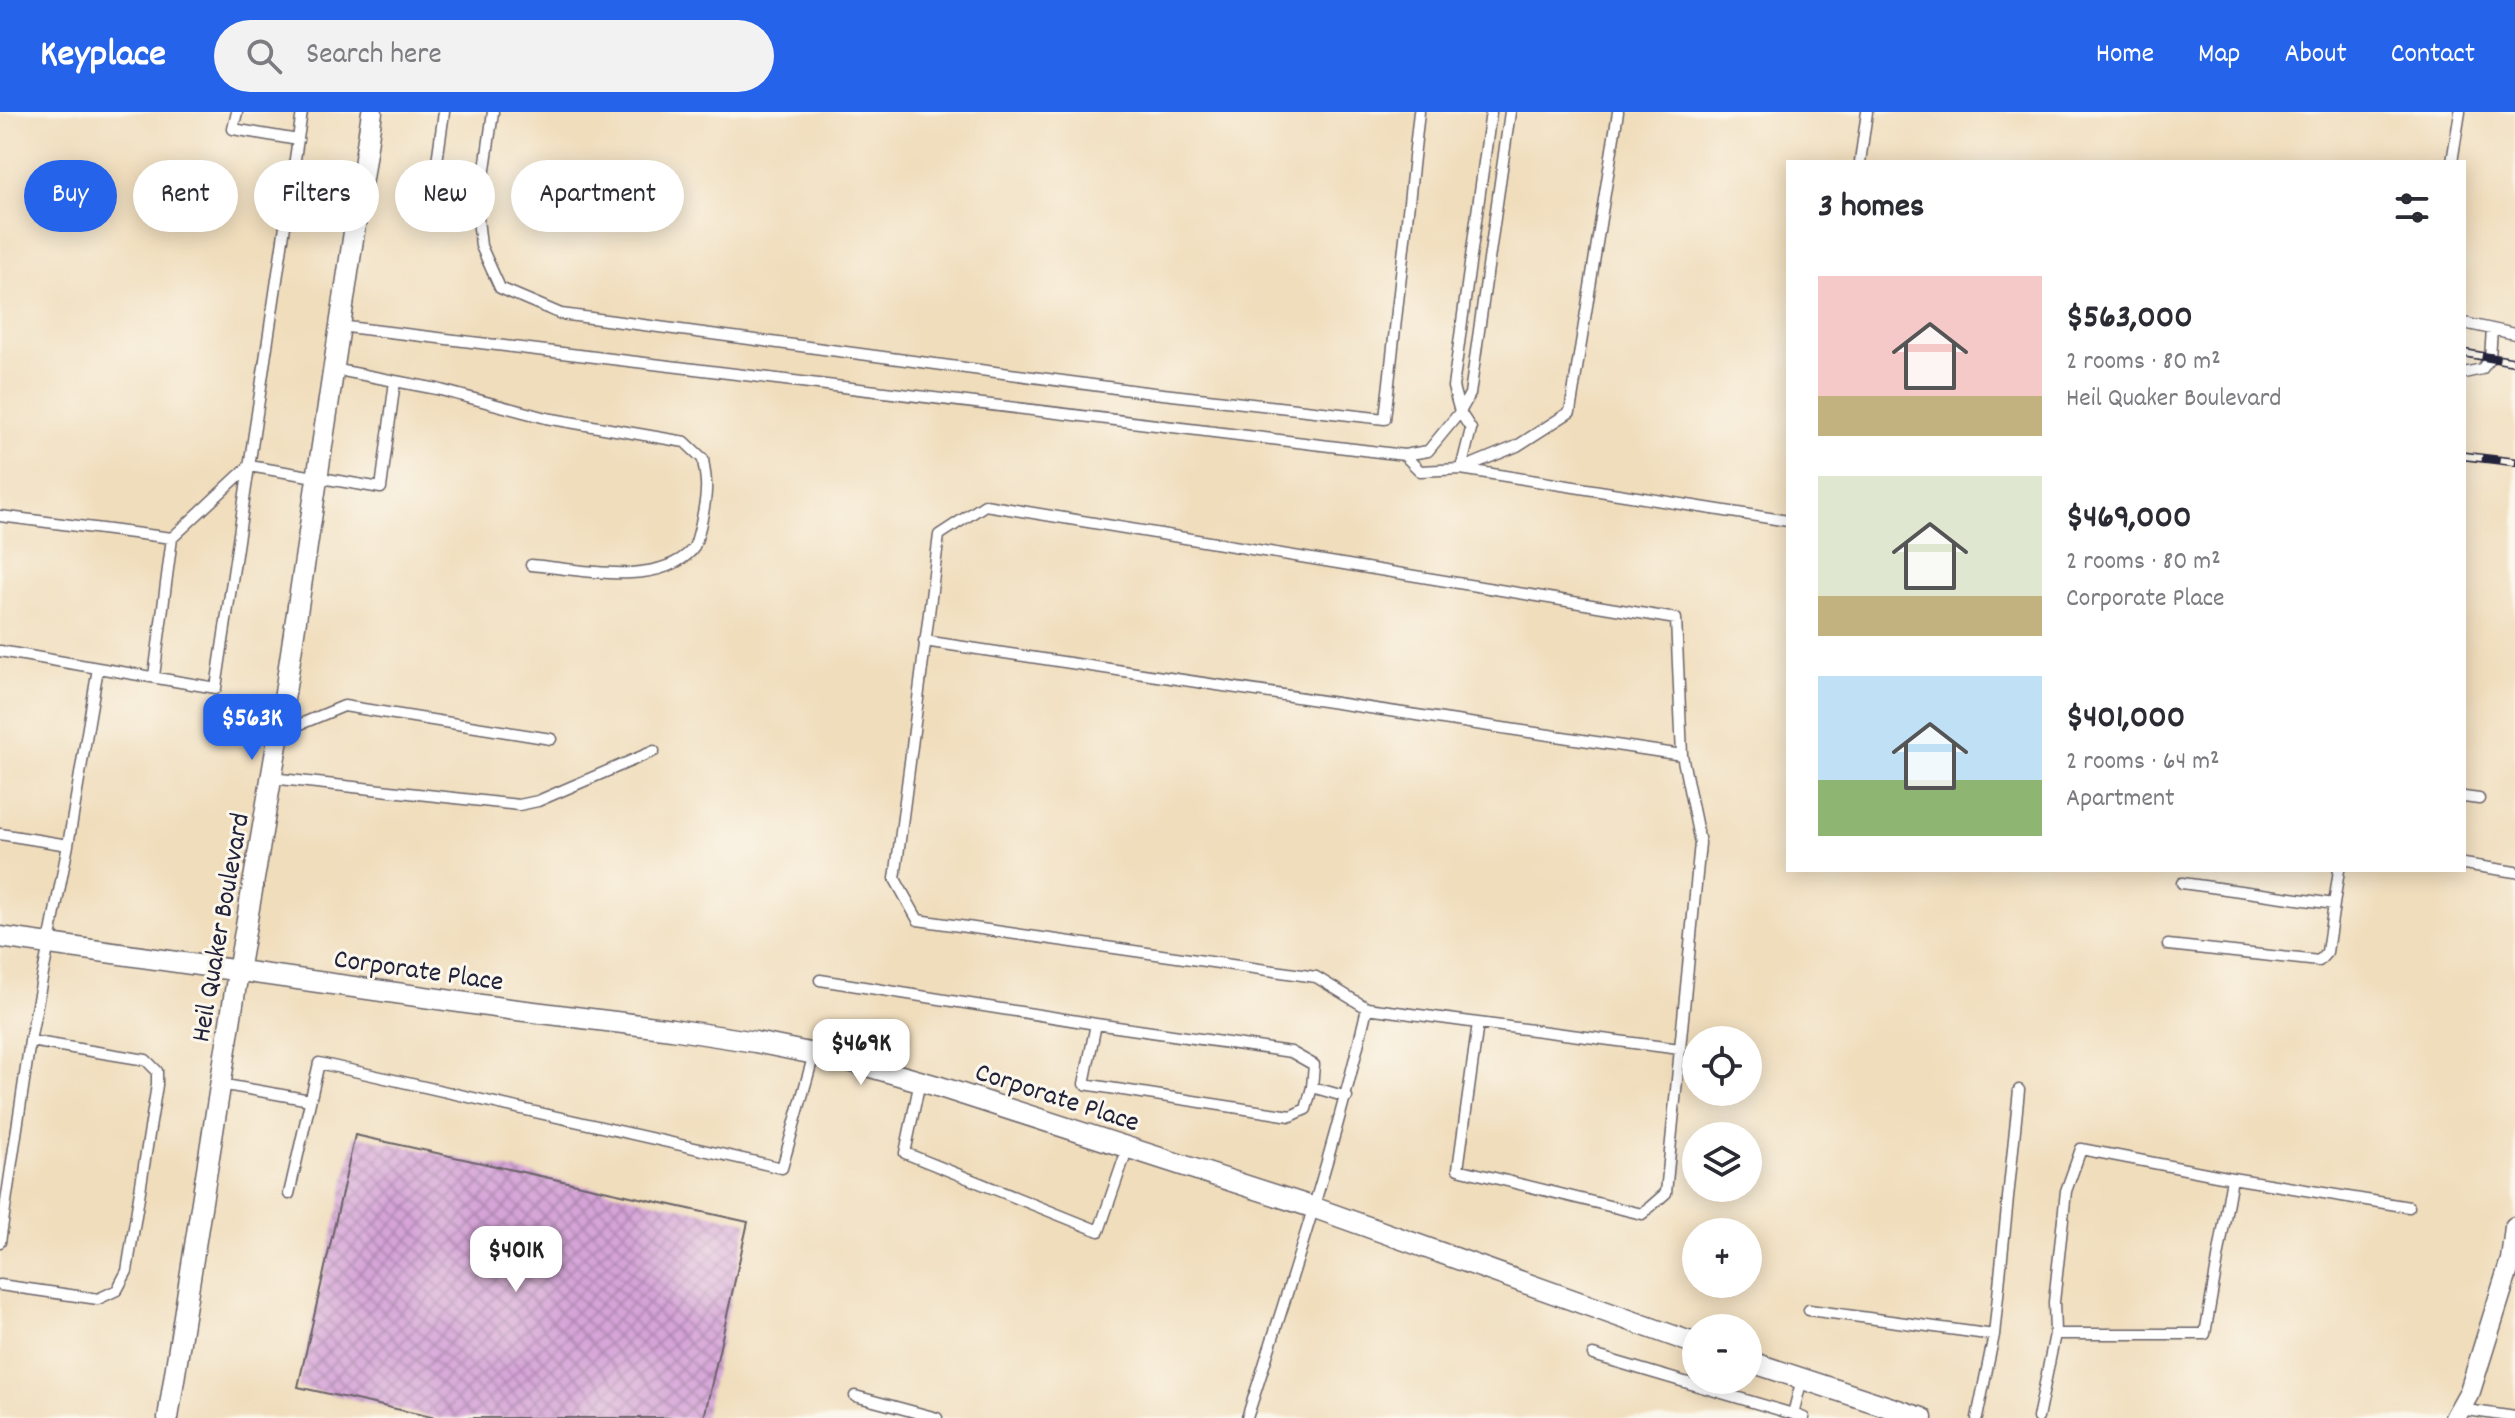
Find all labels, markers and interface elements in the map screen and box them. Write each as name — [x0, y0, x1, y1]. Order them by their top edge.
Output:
search box — [214, 20, 774, 92]
text: Keyplace — [40, 29, 166, 84]
icon: search — [242, 34, 286, 78]
text: Search here — [306, 35, 442, 78]
text: Home — [2096, 36, 2154, 76]
text: Map — [2198, 36, 2240, 76]
text: About — [2284, 36, 2347, 76]
text: Contact — [2391, 36, 2475, 76]
chip: Buy — [24, 160, 117, 232]
chip: Rent — [133, 160, 238, 232]
chip: Filters — [254, 160, 379, 232]
chip: New — [395, 160, 495, 232]
chip: Apartment — [511, 160, 684, 232]
text: 3 homes — [1818, 184, 1924, 233]
icon: filters — [2390, 186, 2434, 230]
text: $563,000 — [2066, 295, 2193, 344]
icon: home — [1882, 308, 1978, 404]
text: 2 rooms · 80 m² — [2066, 344, 2221, 381]
text: Heil Quaker Boulevard — [2066, 381, 2282, 418]
text: $469,000 — [2066, 495, 2192, 544]
icon: home — [1882, 508, 1978, 604]
text: 2 rooms · 80 m² — [2066, 544, 2221, 581]
text: Corporate Place — [2066, 581, 2225, 618]
pin: $563K — [196, 694, 308, 762]
text: $401,000 — [2066, 695, 2185, 744]
text: $563K — [221, 701, 283, 738]
icon: home — [1882, 708, 1978, 804]
text: 2 rooms · 64 m² — [2066, 744, 2220, 781]
text: Apartment — [2066, 781, 2175, 818]
street label: Heil Quaker Boulevard — [183, 810, 263, 1046]
street label: Corporate Place — [331, 941, 506, 1005]
pin: $469K — [805, 1019, 917, 1087]
text: $469K — [831, 1026, 891, 1063]
map controls — [1682, 1026, 1762, 1394]
button: locate — [1682, 1026, 1762, 1106]
street label: Corporate Place — [969, 1054, 1144, 1145]
button: layers — [1682, 1122, 1762, 1202]
button: + — [1682, 1218, 1762, 1298]
pin: $401K — [460, 1226, 572, 1294]
text: $401K — [488, 1233, 544, 1270]
button: − — [1682, 1314, 1762, 1394]

